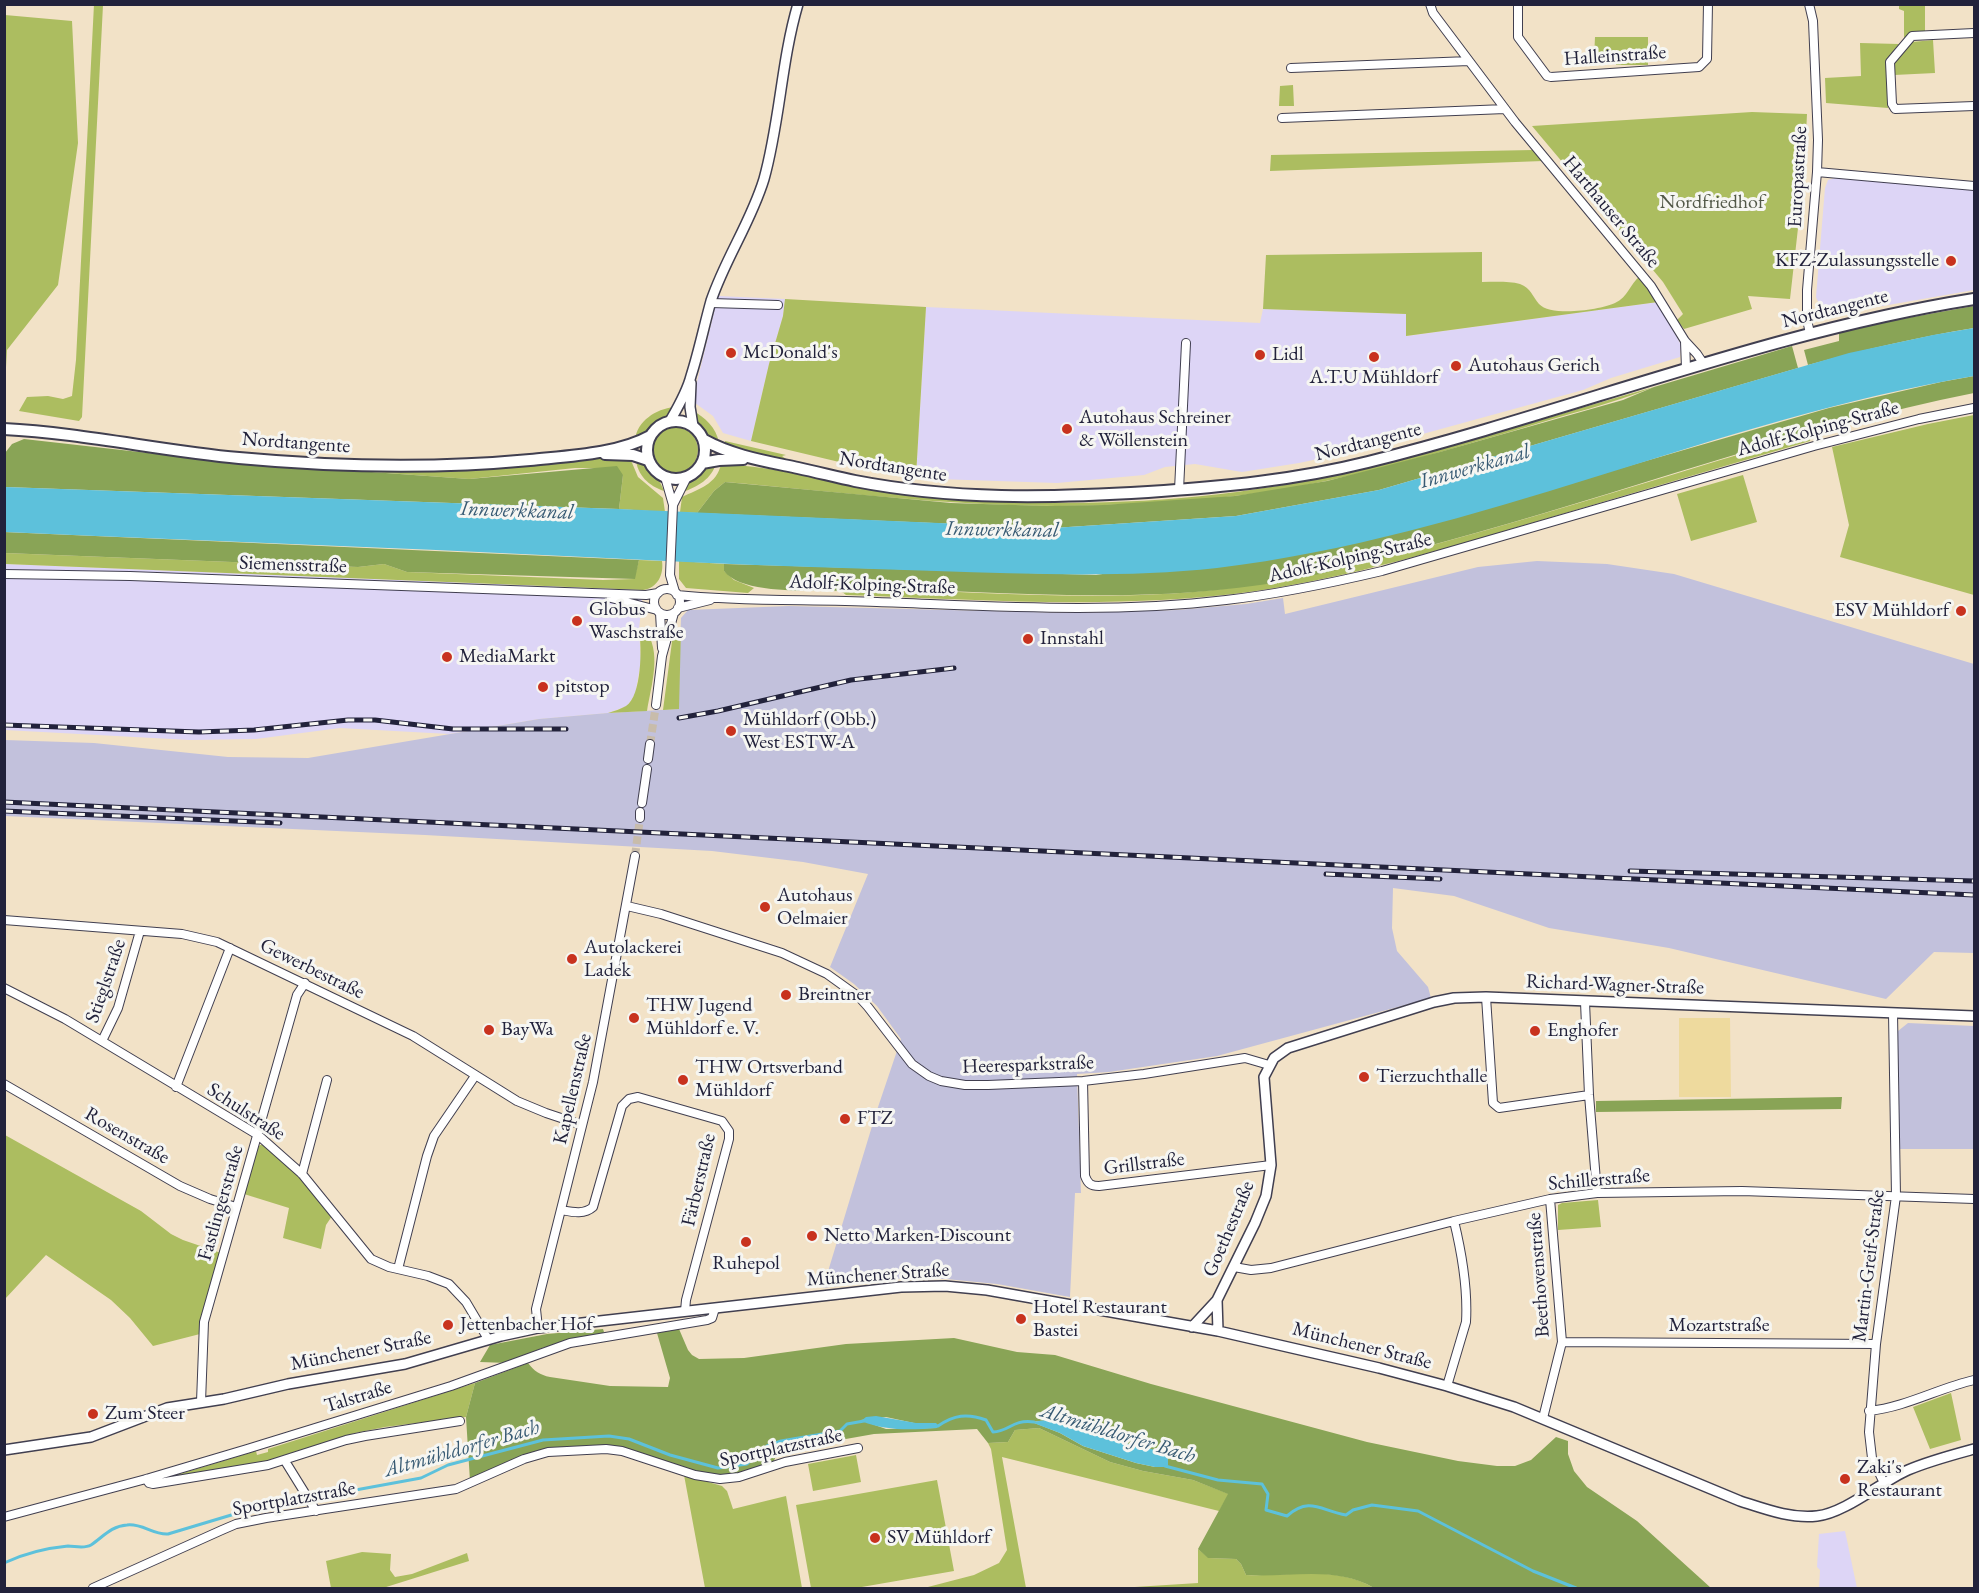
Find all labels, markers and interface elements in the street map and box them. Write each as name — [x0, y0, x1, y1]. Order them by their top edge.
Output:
street label: Halleinstraße — [1563, 40, 1667, 72]
street label: Europastraße — [1783, 126, 1813, 228]
street label: Harthauser Straße — [1557, 151, 1665, 273]
park label: Nordfriedhof — [1660, 191, 1764, 215]
place label: KFZ-Zulassungsstelle — [1775, 249, 1939, 273]
marker: KFZ-Zulassungsstelle — [1944, 254, 1958, 268]
street label: Nordtangente — [1779, 284, 1891, 334]
place label: McDonald's — [743, 341, 838, 365]
place label: Lidl — [1272, 343, 1303, 367]
marker: McDonald's — [724, 346, 738, 360]
marker: Lidl — [1253, 348, 1267, 362]
marker: A.T.U Mühldorf — [1367, 350, 1381, 364]
place label: Autohaus Gerich — [1468, 354, 1600, 378]
marker: Autohaus Gerich — [1449, 359, 1463, 373]
place label: A.T.U Mühldorf — [1310, 366, 1438, 390]
street label: Adolf-Kolping-Straße — [1735, 396, 1901, 462]
place label: Autohaus Schreiner & Wöllenstein — [1079, 406, 1231, 453]
street label: Nordtangente — [1312, 417, 1424, 467]
marker: Autohaus Schreiner & Wöllenstein — [1060, 422, 1074, 436]
street label: Nordtangente — [241, 427, 351, 459]
water label: Innwerkkanal — [1417, 439, 1533, 495]
street label: Nordtangente — [838, 447, 948, 487]
water label: Innwerkkanal — [460, 496, 574, 526]
water label: Innwerkkanal — [945, 516, 1059, 544]
street label: Adolf-Kolping-Straße — [1266, 528, 1434, 588]
street label: Siemensstraße — [239, 551, 347, 579]
street label: Adolf-Kolping-Straße — [788, 570, 956, 600]
place label: Globus Waschstraße — [589, 598, 683, 645]
place label: ESV Mühldorf — [1834, 599, 1949, 623]
marker: ESV Mühldorf — [1954, 604, 1968, 618]
marker: Globus Waschstraße — [570, 614, 584, 628]
place label: Innstahl — [1040, 627, 1104, 651]
marker: Innstahl — [1021, 632, 1035, 646]
place label: MediaMarkt — [459, 645, 555, 669]
marker: MediaMarkt — [440, 650, 454, 664]
place label: pitstop — [555, 675, 610, 699]
marker: pitstop — [536, 680, 550, 694]
place label: Mühldorf (Obb.) West ESTW-A — [743, 708, 876, 755]
marker: Mühldorf (Obb.) West ESTW-A — [724, 724, 738, 738]
place label: Autohaus Oelmaier — [777, 884, 853, 931]
marker: Autohaus Oelmaier — [758, 900, 772, 914]
street label: Gewerbestraße — [256, 933, 368, 1005]
street label: Stieglstraße — [80, 936, 132, 1026]
place label: Autolackerei Ladek — [584, 936, 682, 983]
marker: Autolackerei Ladek — [565, 952, 579, 966]
street label: Richard-Wagner-Straße — [1526, 970, 1704, 1000]
place label: Breintner — [798, 983, 871, 1007]
marker: Breintner — [779, 988, 793, 1002]
place label: THW Jugend Mühldorf e. V. — [646, 994, 759, 1041]
marker: THW Jugend Mühldorf e. V. — [627, 1011, 641, 1025]
place label: BayWa — [501, 1018, 554, 1042]
place label: Enghofer — [1547, 1019, 1618, 1043]
marker: BayWa — [482, 1023, 496, 1037]
marker: Enghofer — [1528, 1024, 1542, 1038]
street label: Kapellenstraße — [549, 1031, 597, 1147]
street label: Heeresparkstraße — [962, 1051, 1094, 1079]
place label: THW Ortsverband Mühldorf — [695, 1056, 843, 1103]
place label: Tierzuchthalle — [1376, 1065, 1487, 1089]
marker: Tierzuchthalle — [1357, 1070, 1371, 1084]
marker: THW Ortsverband Mühldorf — [676, 1073, 690, 1087]
street label: Schulstraße — [202, 1078, 290, 1146]
street label: Rosenstraße — [80, 1102, 174, 1170]
place label: FTZ — [857, 1107, 893, 1131]
marker: FTZ — [838, 1112, 852, 1126]
street label: Färberstraße — [677, 1131, 721, 1229]
street label: Fastlingerstraße — [193, 1142, 249, 1264]
street label: Grillstraße — [1102, 1147, 1186, 1181]
street label: Schillerstraße — [1547, 1164, 1651, 1196]
street label: Goethestraße — [1198, 1177, 1260, 1281]
street label: Martin-Greif-Straße — [1848, 1188, 1890, 1344]
street label: Beethovenstraße — [1523, 1212, 1555, 1338]
place label: Netto Marken-Discount — [824, 1224, 1011, 1248]
marker: Netto Marken-Discount — [805, 1229, 819, 1243]
marker: Ruhepol — [739, 1235, 753, 1249]
place label: Ruhepol — [712, 1252, 780, 1276]
street label: Münchener Straße — [806, 1258, 950, 1292]
place label: Hotel Restaurant Bastei — [1033, 1296, 1167, 1343]
marker: Hotel Restaurant Bastei — [1014, 1312, 1028, 1326]
place label: Jettenbacher Hof — [460, 1313, 593, 1337]
street label: Mozartstraße — [1669, 1314, 1769, 1338]
street label: Münchener Straße — [1290, 1317, 1434, 1375]
marker: Jettenbacher Hof — [441, 1318, 455, 1332]
street label: Münchener Straße — [289, 1326, 433, 1376]
street label: Talstraße — [321, 1375, 395, 1419]
water label: Altmühldorfer Bach — [1038, 1399, 1198, 1469]
place label: Zum Steer — [105, 1402, 185, 1426]
marker: Zum Steer — [86, 1407, 100, 1421]
water label: Altmühldorfer Bach — [382, 1415, 542, 1483]
street label: Sportplatzstraße — [718, 1423, 844, 1473]
place label: Zaki's Restaurant — [1857, 1456, 1942, 1503]
marker: Zaki's Restaurant — [1838, 1472, 1852, 1486]
street label: Sportplatzstraße — [231, 1476, 357, 1522]
place label: SV Mühldorf — [887, 1526, 990, 1550]
marker: SV Mühldorf — [868, 1531, 882, 1545]

